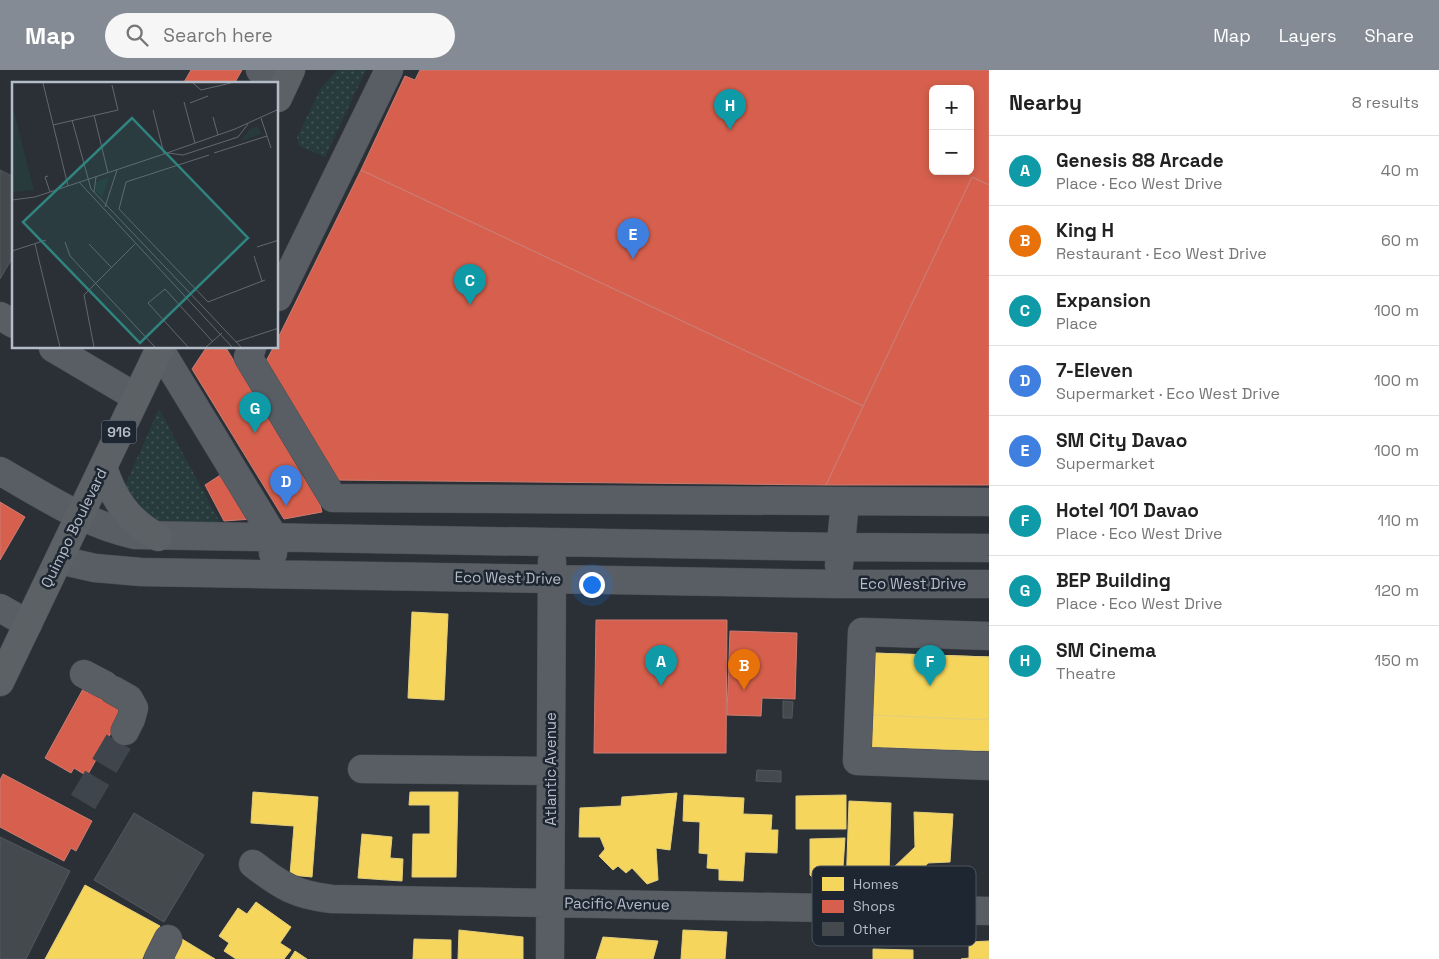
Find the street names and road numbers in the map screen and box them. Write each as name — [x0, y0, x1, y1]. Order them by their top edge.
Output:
road number: 916 — [102, 421, 136, 444]
street label: Quimpo Boulevard — [36, 465, 111, 591]
street label: Eco West Drive — [455, 567, 562, 588]
street label: Eco West Drive — [860, 574, 966, 593]
street label: Atlantic Avenue — [541, 712, 560, 826]
street label: Pacific Avenue — [564, 893, 670, 914]

